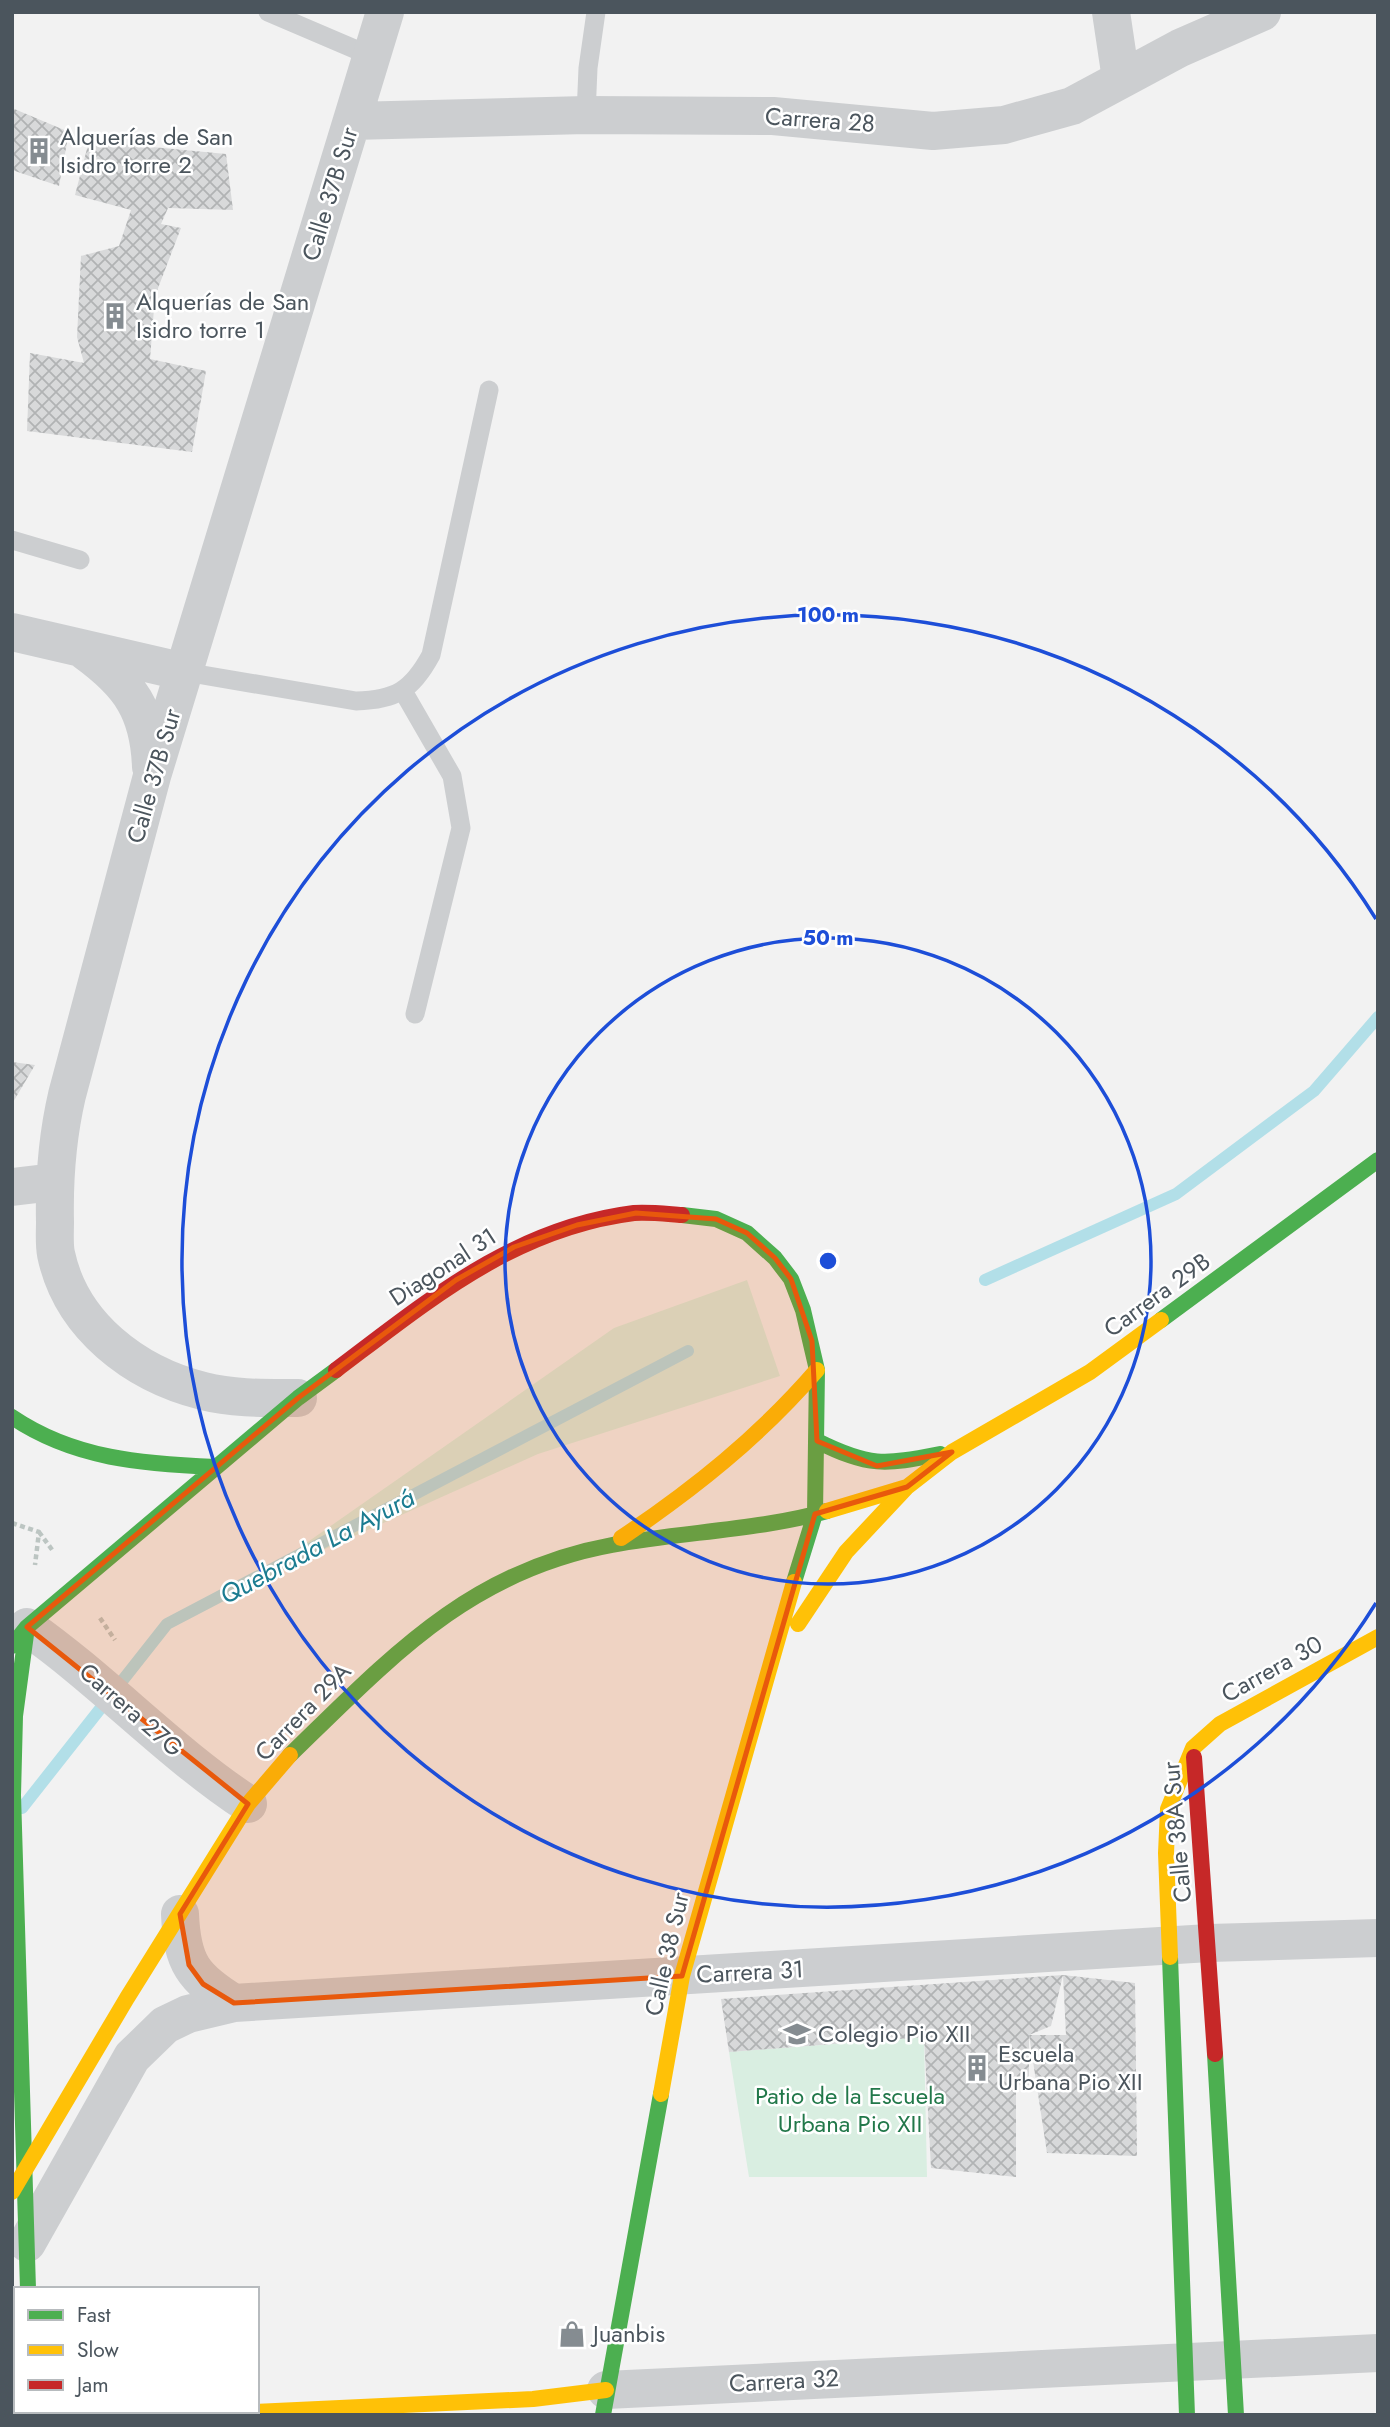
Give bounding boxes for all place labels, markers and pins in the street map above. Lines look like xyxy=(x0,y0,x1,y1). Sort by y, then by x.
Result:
place label: Alquerías de San Isidro torre 2 xyxy=(60,119,233,182)
building icon: Alquerías de San Isidro torre 2 xyxy=(24,136,54,166)
place label: Alquerías de San Isidro torre 1 xyxy=(136,284,309,347)
building icon: Alquerías de San Isidro torre 1 xyxy=(100,301,130,331)
centre of rings xyxy=(816,1249,840,1273)
place label: Colegio Pio XII xyxy=(818,2016,970,2051)
school or university icon: Colegio Pio XII xyxy=(782,2019,812,2049)
place label: Escuela Urbana Pio XII xyxy=(998,2036,1143,2099)
building icon: Escuela Urbana Pio XII xyxy=(962,2053,992,2083)
place label: Juanbis xyxy=(590,2316,665,2351)
shop icon: Juanbis xyxy=(557,2319,587,2349)

